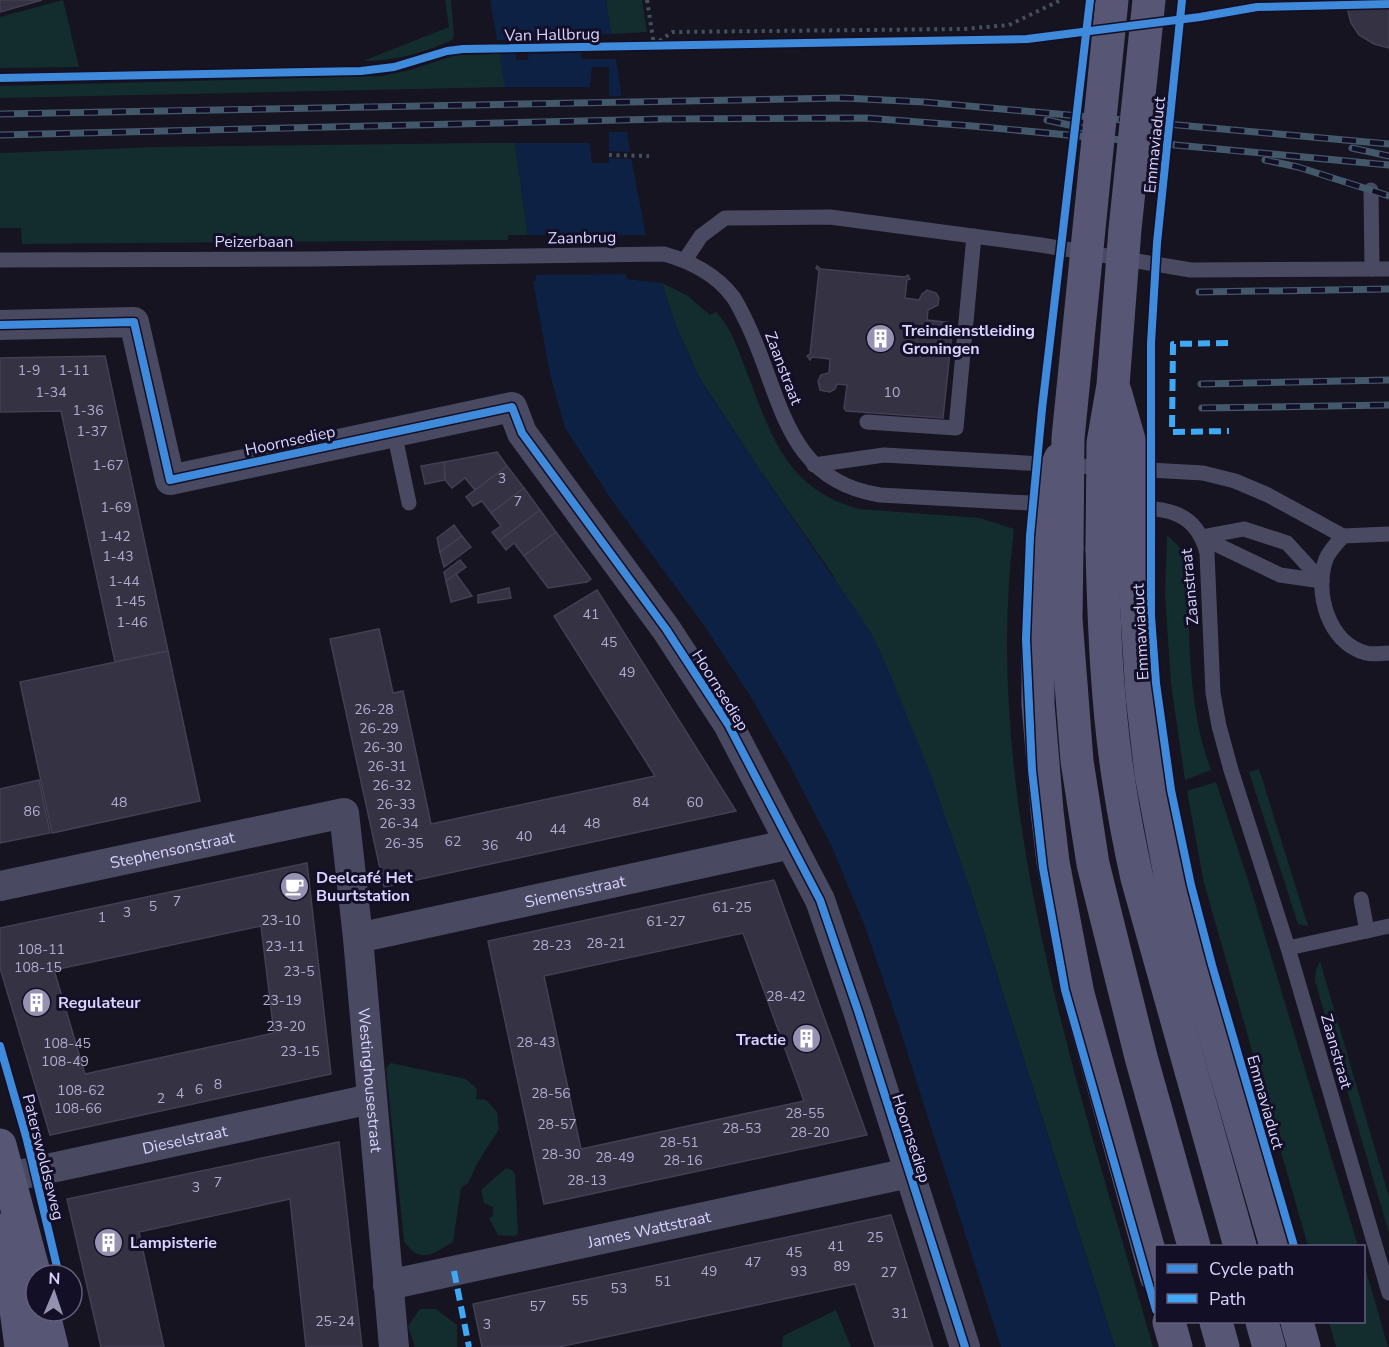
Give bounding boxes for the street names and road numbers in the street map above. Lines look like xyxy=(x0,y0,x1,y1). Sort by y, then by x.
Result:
street label: Van Hallbrug xyxy=(503,23,600,47)
street label: Emmaviaduct xyxy=(1139,95,1171,194)
street label: Zaanbrug xyxy=(547,226,617,250)
street label: Peizerbaan xyxy=(215,231,293,253)
street label: Zaanstraat xyxy=(759,329,807,408)
street label: Hoornsediep xyxy=(243,421,337,461)
street label: Zaanstraat xyxy=(1176,547,1204,626)
street label: Emmaviaduct xyxy=(1127,583,1155,681)
street label: Hoornsediep xyxy=(686,646,754,735)
street label: Stephensonstraat xyxy=(108,826,237,874)
street label: Siemensstraat xyxy=(523,870,628,914)
street label: Westinghousestraat xyxy=(352,1007,387,1154)
street label: Zaanstraat xyxy=(1315,1011,1357,1092)
street label: Emmaviaduct xyxy=(1241,1053,1289,1152)
street label: Hoornsediep xyxy=(886,1091,936,1185)
street label: Paterswoldseweg xyxy=(17,1092,69,1222)
street label: Dieselstraat xyxy=(140,1120,230,1160)
street label: James Wattstraat xyxy=(585,1206,713,1254)

